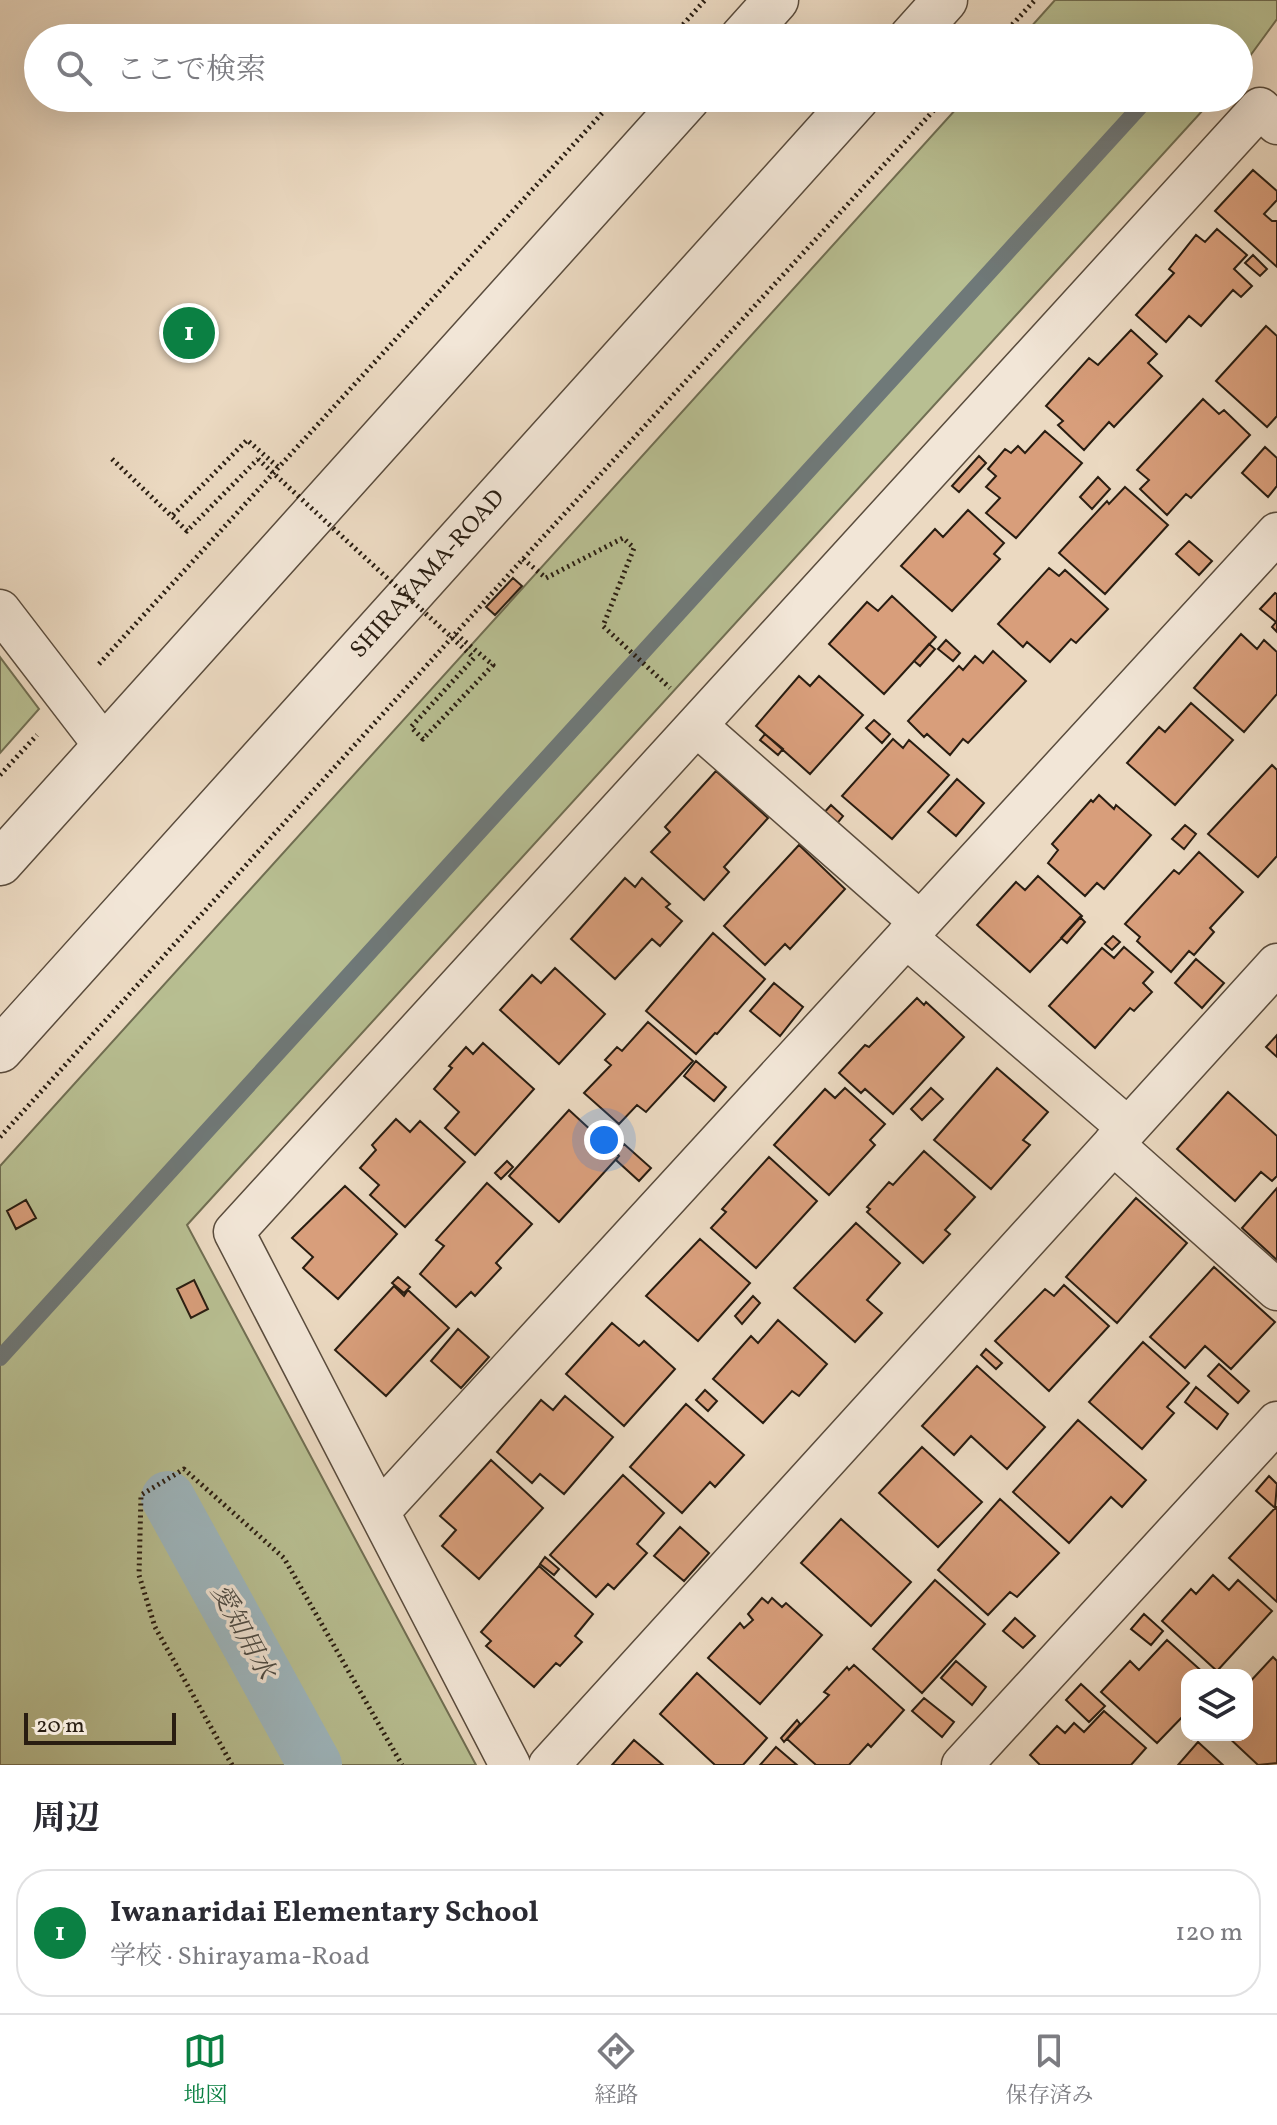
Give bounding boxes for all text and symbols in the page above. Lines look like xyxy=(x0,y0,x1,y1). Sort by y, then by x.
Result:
search box xyxy=(24,24,1253,112)
icon: search xyxy=(52,46,96,90)
text: ここで検索 xyxy=(116,50,266,92)
pin: 1 xyxy=(163,303,215,363)
street label: SHIRAYAMA-ROAD xyxy=(343,482,513,666)
your location xyxy=(584,1120,624,1160)
water label: 愛知用水 xyxy=(201,1578,284,1689)
map controls xyxy=(1181,1669,1253,1741)
button: layers xyxy=(1181,1669,1253,1741)
scale bar xyxy=(24,1709,176,1745)
text: 20 m xyxy=(36,1711,85,1742)
text: 周辺 xyxy=(32,1797,100,1844)
text: Iwanaridai Elementary School xyxy=(110,1892,539,1934)
text: 1 xyxy=(55,1915,65,1951)
text: 120 m xyxy=(1175,1915,1243,1951)
text: 学校 · Shirayama-Road xyxy=(110,1939,370,1975)
tab: 地図 xyxy=(183,2029,228,2112)
tab: 経路 xyxy=(594,2029,639,2112)
tab: 保存済み xyxy=(1005,2029,1094,2112)

